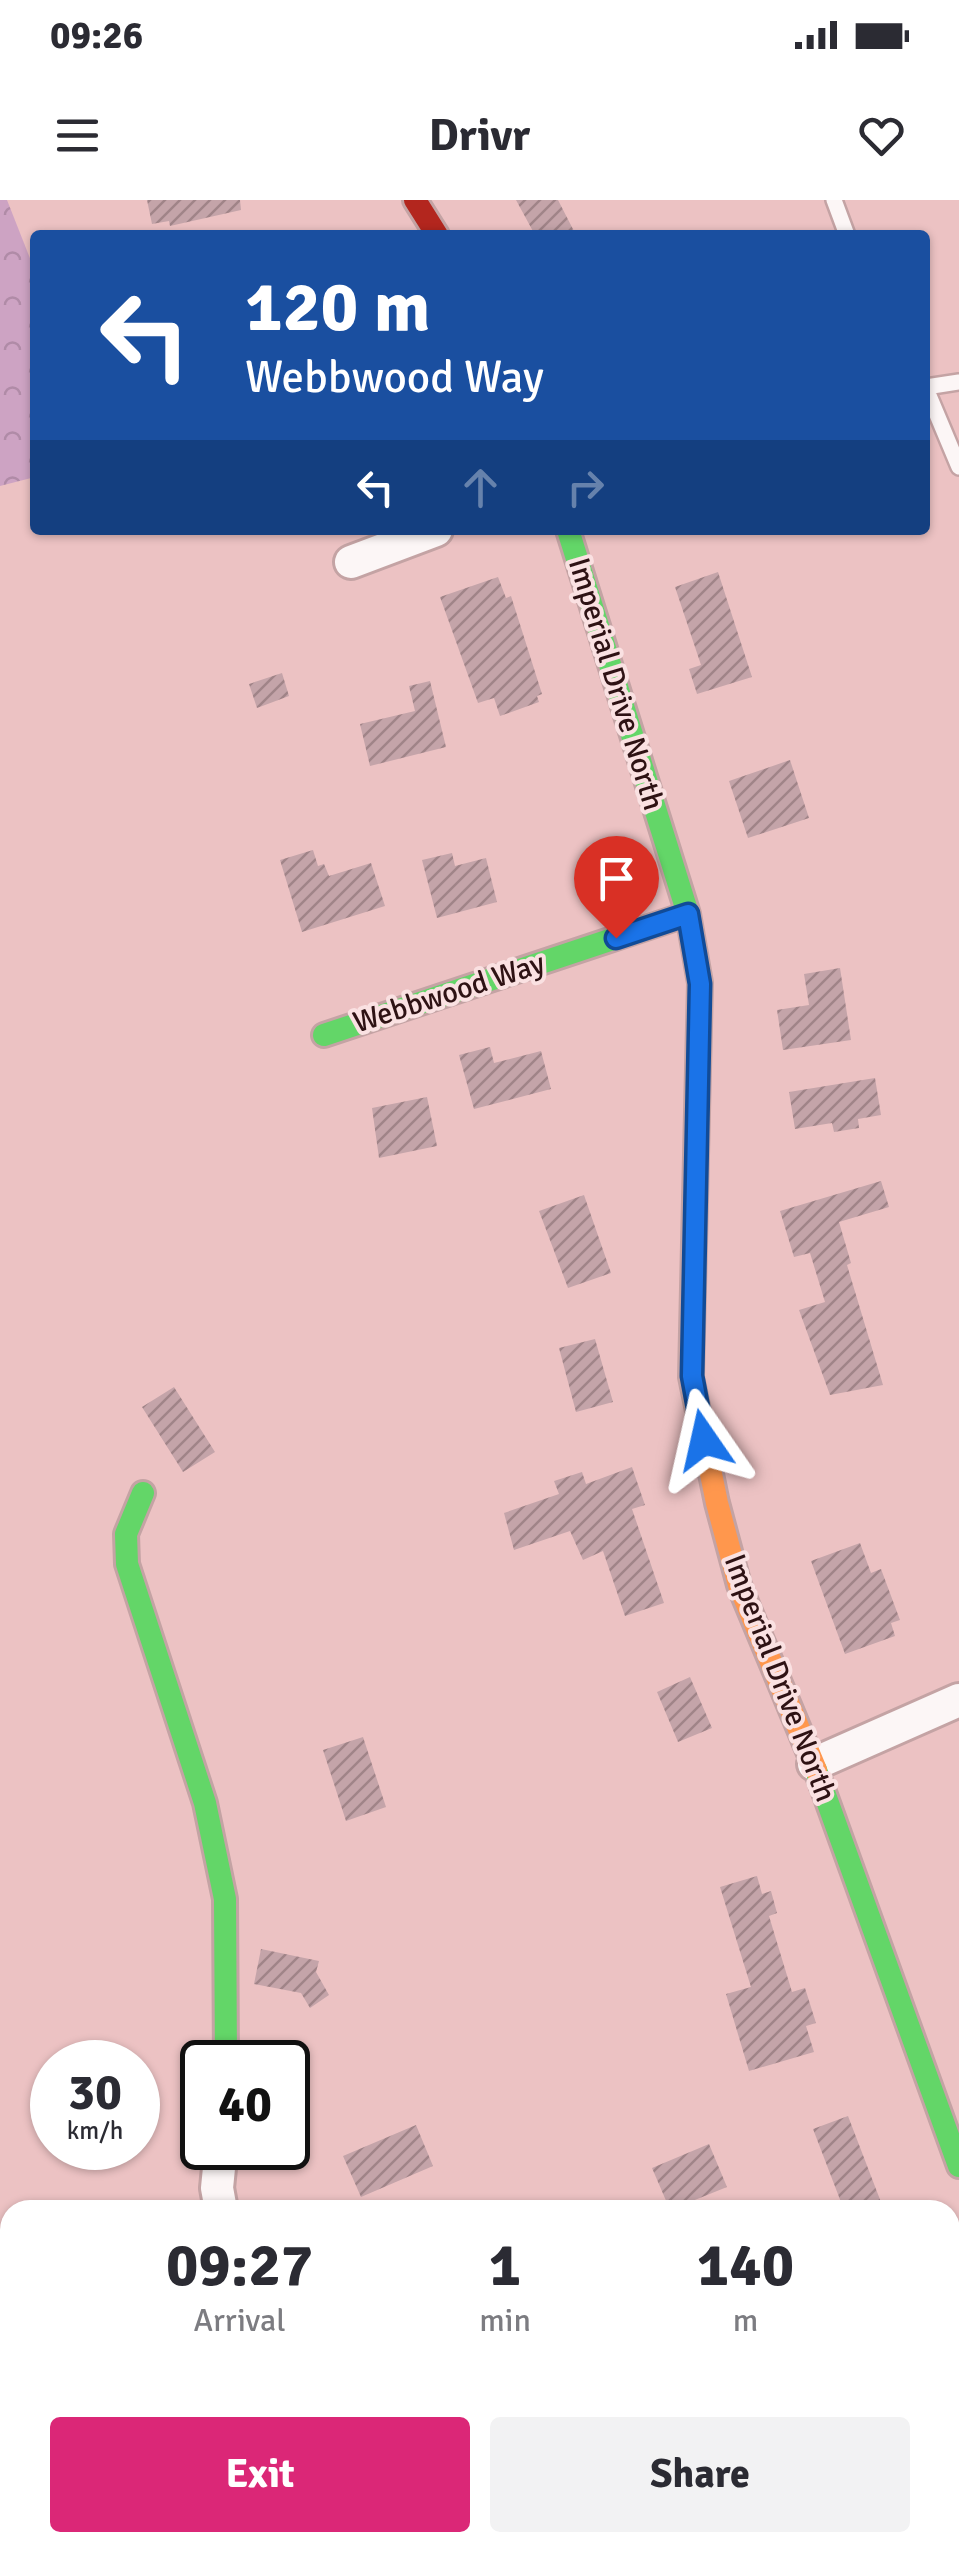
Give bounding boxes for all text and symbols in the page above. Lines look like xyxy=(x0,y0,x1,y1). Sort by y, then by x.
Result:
text: 09:26 xyxy=(50,12,143,59)
icon: menu xyxy=(50,108,105,163)
text: Drivr xyxy=(429,108,530,163)
icon: heart xyxy=(854,108,909,163)
text: 120 m xyxy=(245,264,430,350)
icon: left xyxy=(80,270,210,400)
text: Webbwood Way xyxy=(245,350,544,405)
icon: left xyxy=(348,460,403,515)
icon: ahead xyxy=(453,460,508,515)
icon: right xyxy=(558,460,613,515)
street label: Imperial Drive North xyxy=(560,553,672,815)
pin xyxy=(574,836,659,939)
icon: arrive xyxy=(589,851,644,906)
street label: Webbwood Way xyxy=(349,945,549,1041)
position arrow xyxy=(652,1388,756,1492)
street label: Imperial Drive North xyxy=(716,1549,844,1807)
speed limit sign: 40 xyxy=(180,2040,310,2170)
text: 30 xyxy=(68,2062,122,2124)
text: km/h xyxy=(67,2115,123,2146)
text: 09:27 xyxy=(166,2229,313,2303)
text: 1 xyxy=(489,2229,521,2303)
text: 140 xyxy=(697,2229,794,2303)
text: Arrival xyxy=(194,2301,286,2340)
text: min xyxy=(479,2301,531,2340)
text: m xyxy=(733,2301,758,2340)
button: Exit xyxy=(50,2417,470,2532)
button: Share xyxy=(490,2417,910,2532)

